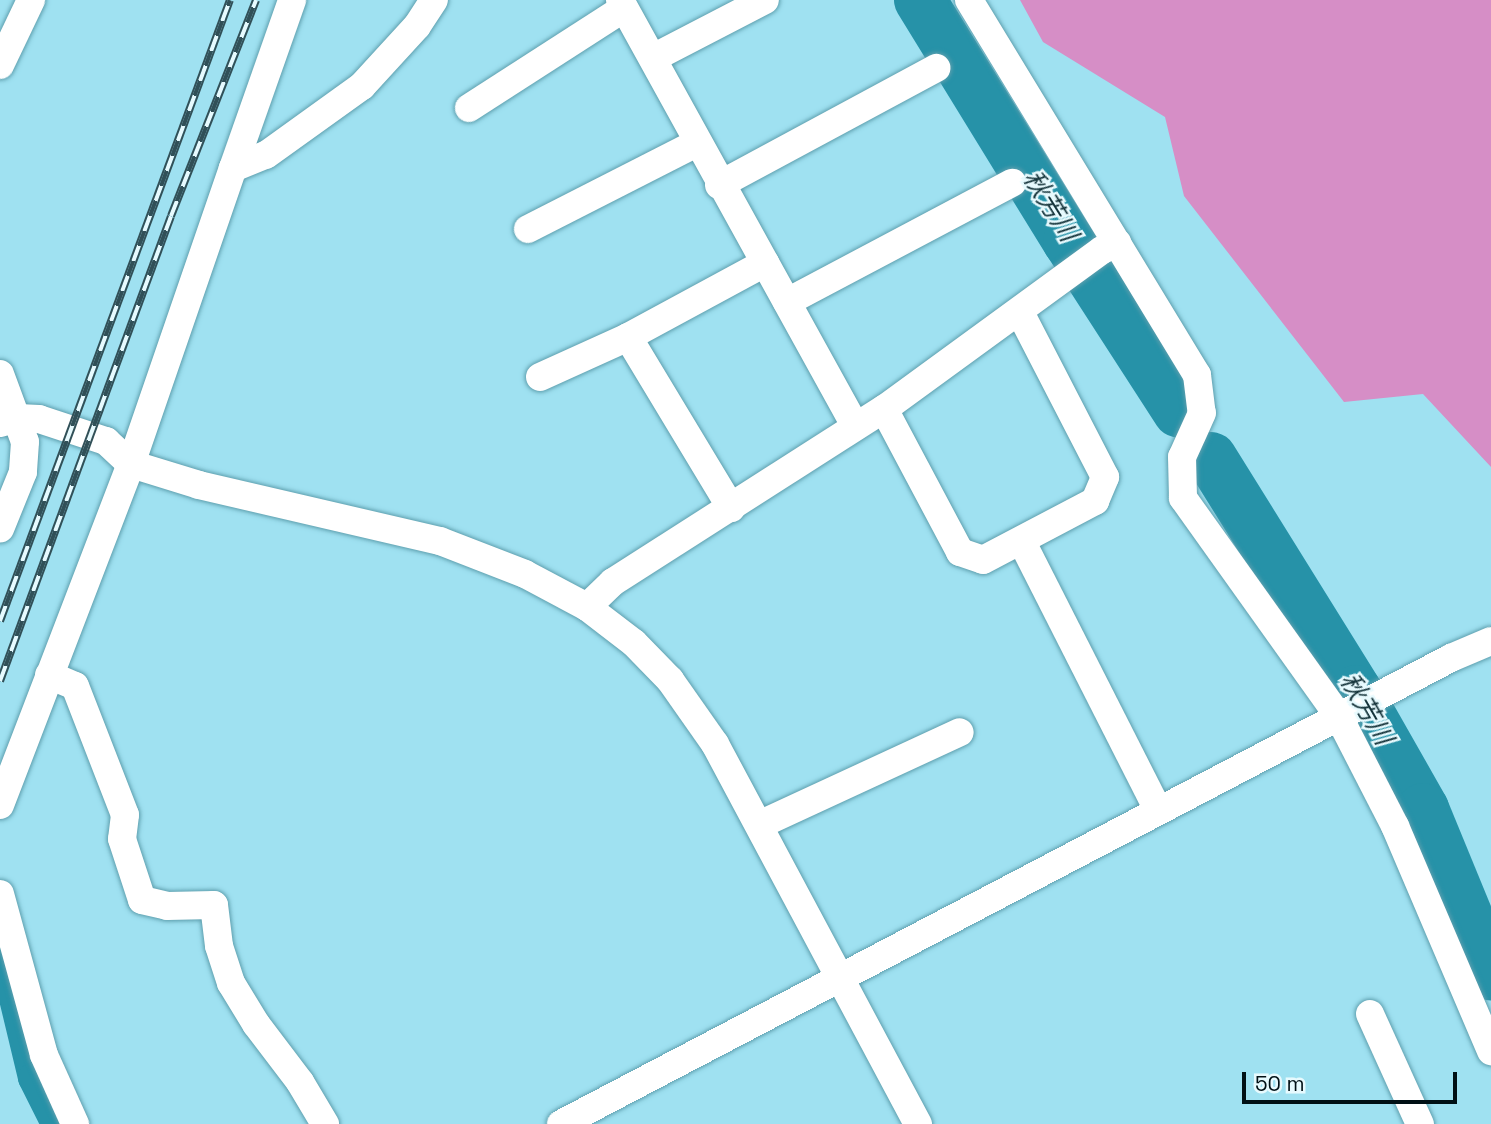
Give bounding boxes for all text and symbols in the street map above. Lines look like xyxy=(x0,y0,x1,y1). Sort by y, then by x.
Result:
water label: 秋芳川 xyxy=(1016,165,1084,247)
water label: 秋芳川 xyxy=(1333,667,1399,751)
scale bar xyxy=(1246,1058,1461,1102)
text: 50 m xyxy=(1255,1070,1305,1097)

